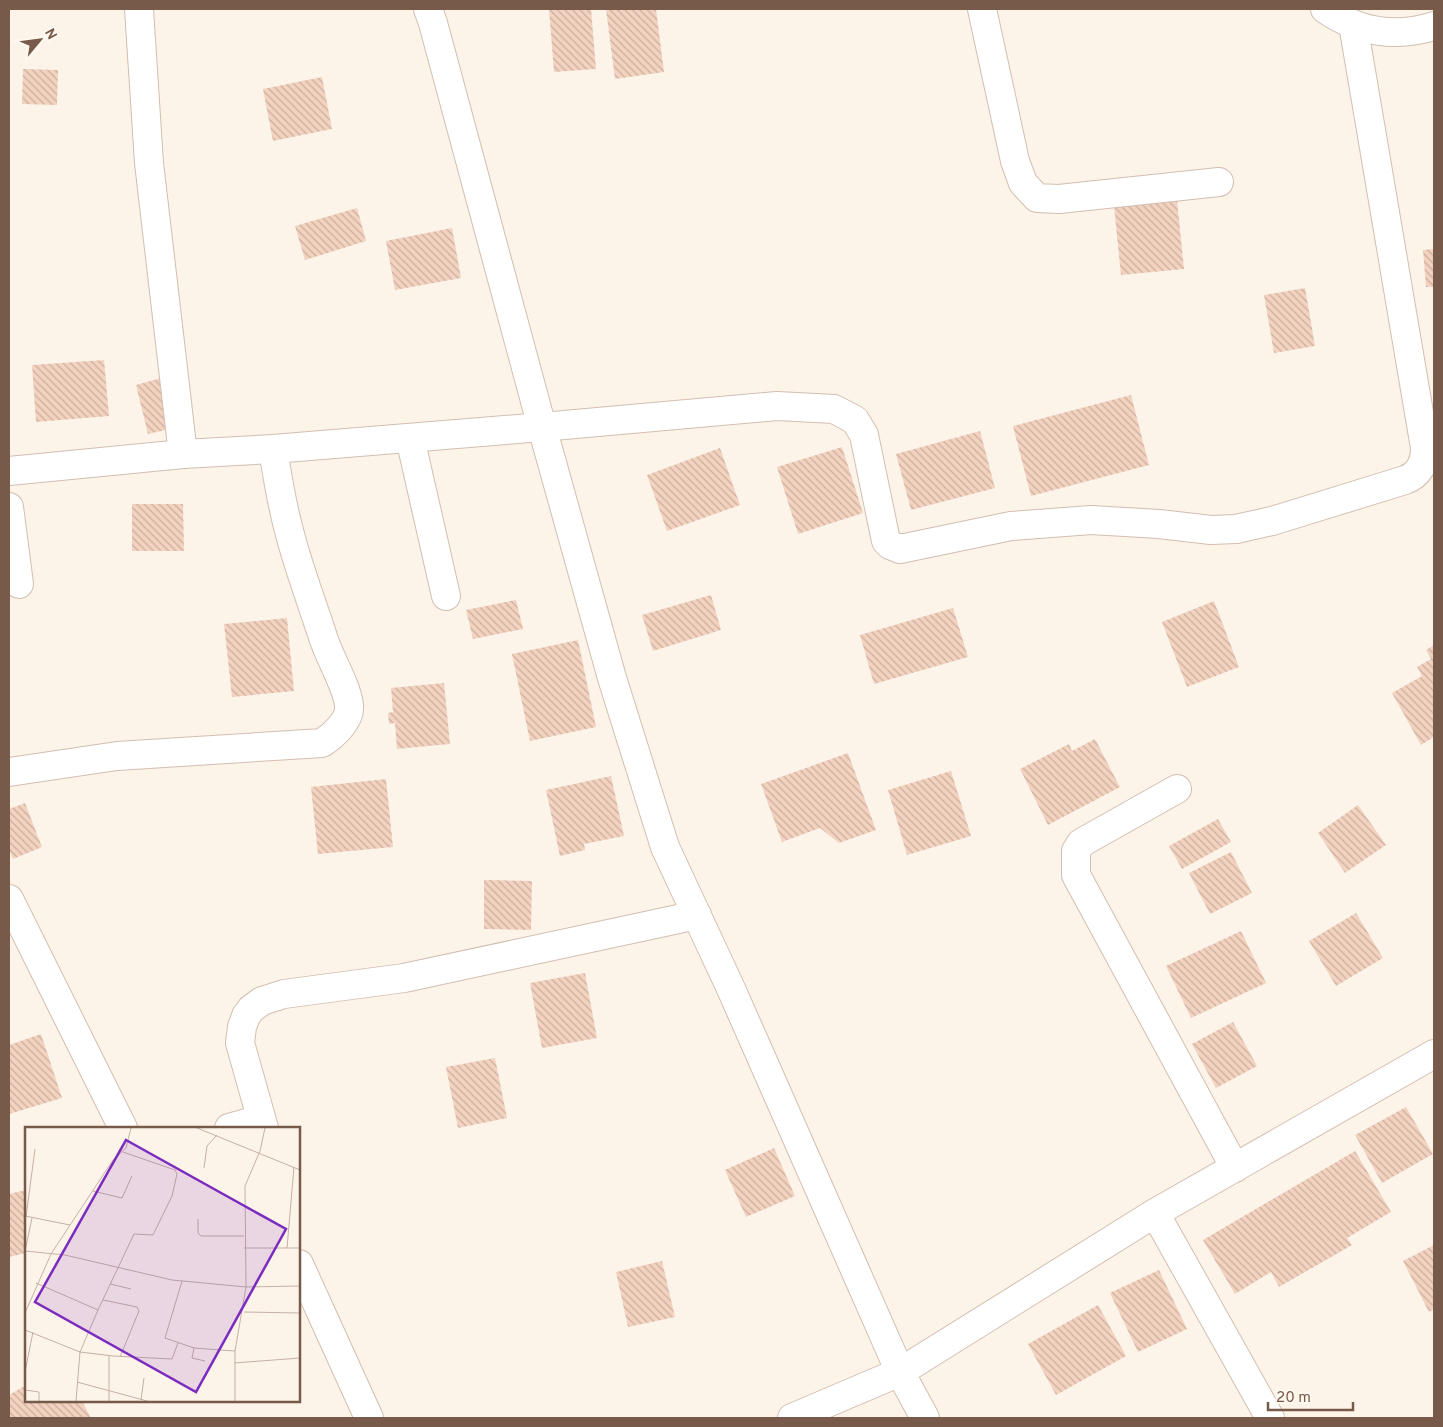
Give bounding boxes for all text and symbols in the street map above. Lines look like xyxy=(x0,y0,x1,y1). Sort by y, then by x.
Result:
north arrow xyxy=(15,15,65,65)
text: N xyxy=(40,26,60,43)
inset map xyxy=(25,1127,300,1402)
scale bar xyxy=(1268,1380,1353,1412)
text: 20 m xyxy=(1276,1389,1311,1408)

